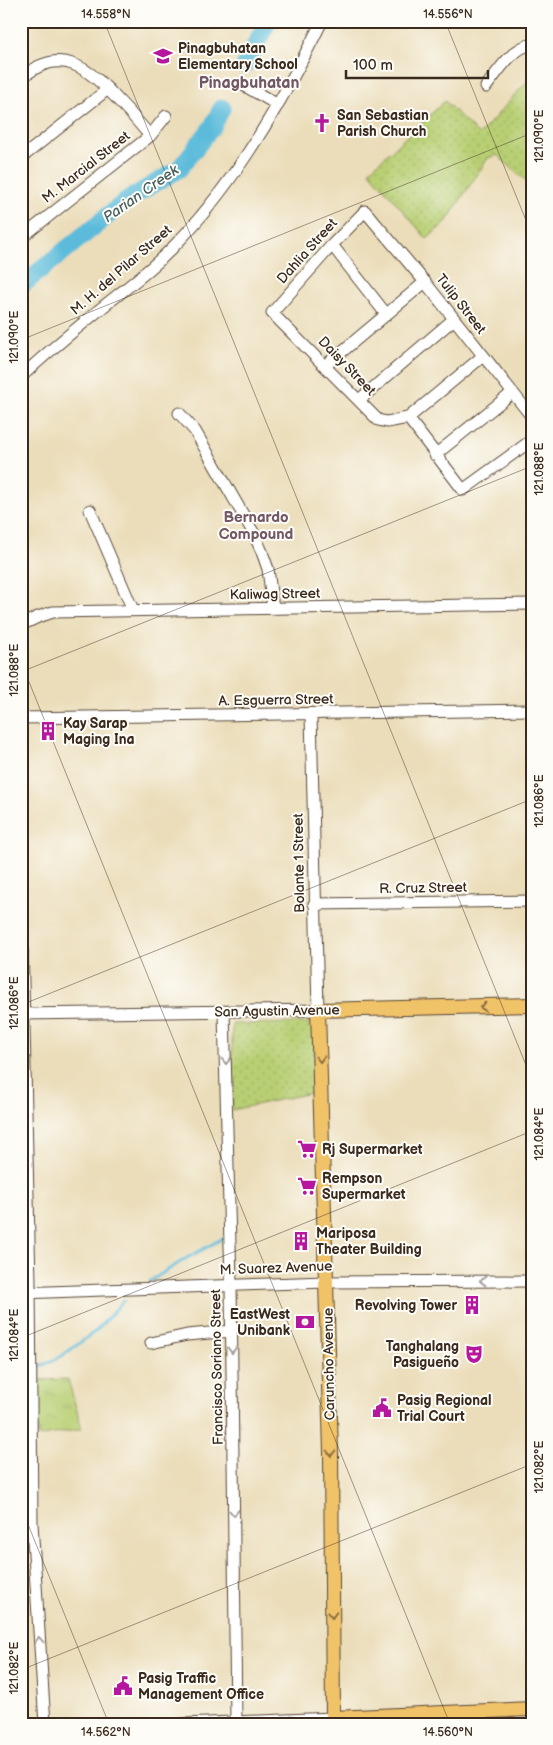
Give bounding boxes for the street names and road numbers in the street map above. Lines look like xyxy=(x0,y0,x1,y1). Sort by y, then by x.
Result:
street label: M. Marcial Street xyxy=(39,127,134,207)
street label: Dahlia Street xyxy=(273,214,341,287)
street label: M. H. del Pilar Street xyxy=(67,221,176,319)
street label: Tulip Street xyxy=(432,271,490,338)
street label: Daisy Street xyxy=(315,333,380,400)
street label: Kaliwag Street xyxy=(230,585,321,603)
street label: A. Esguerra Street xyxy=(218,690,334,710)
street label: Bolante 1 Street xyxy=(290,812,308,913)
street label: R. Cruz Street xyxy=(379,879,468,897)
street label: San Agustin Avenue xyxy=(214,1001,340,1021)
street label: M. Suarez Avenue xyxy=(219,1258,333,1278)
street label: Francisco Soriano Street xyxy=(207,1288,227,1445)
street label: Caruncho Avenue xyxy=(320,1308,338,1420)

